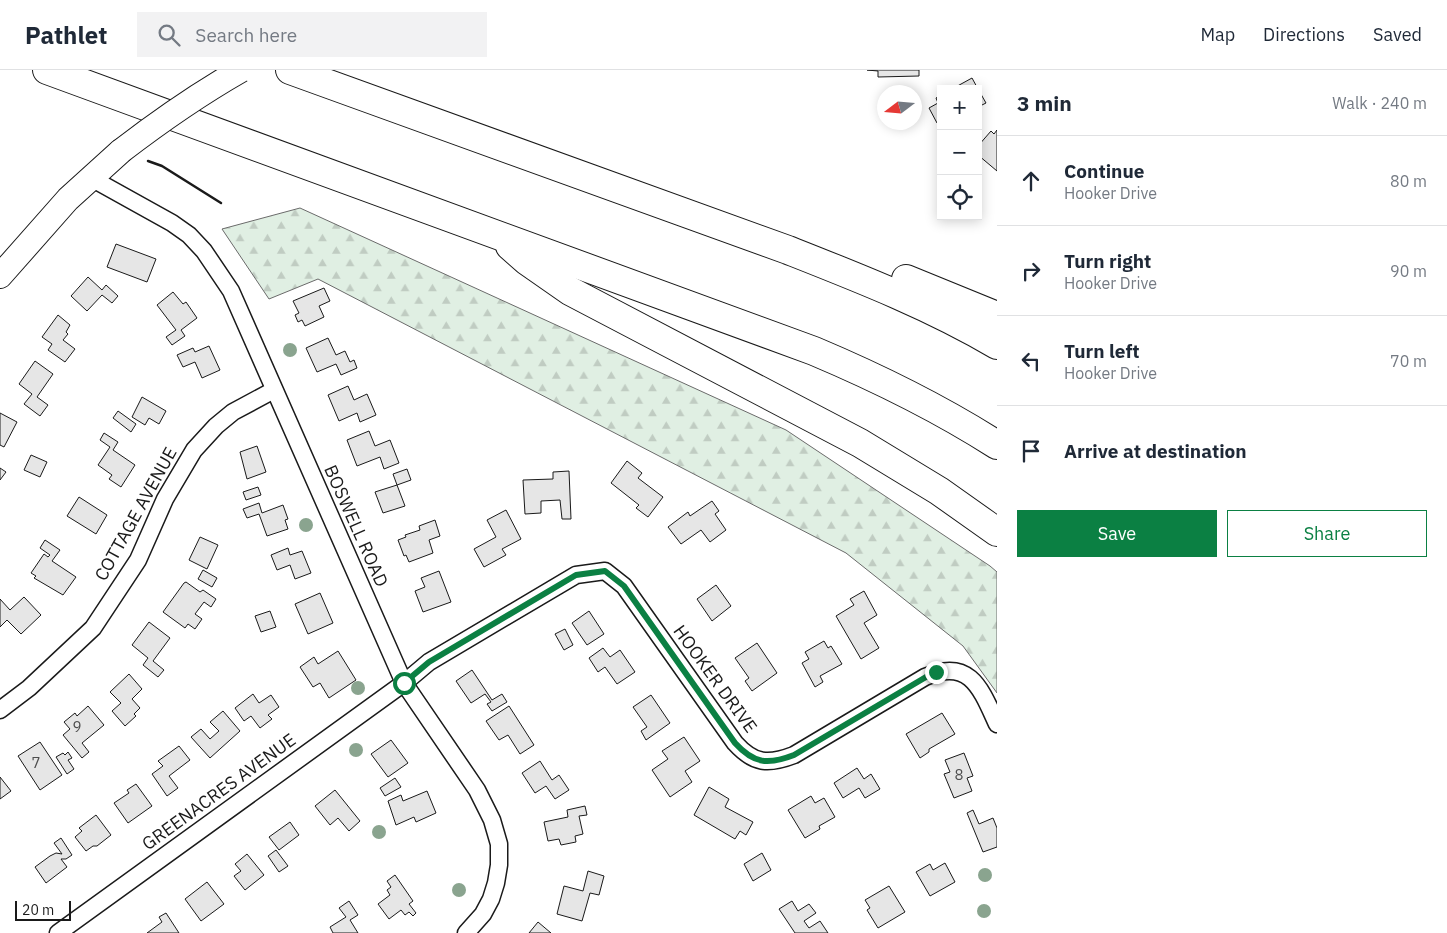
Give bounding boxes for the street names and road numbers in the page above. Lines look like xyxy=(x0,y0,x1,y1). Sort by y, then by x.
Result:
street label: COTTAGE AVENUE xyxy=(89,443,182,585)
street label: BOSWELL ROAD xyxy=(319,461,394,590)
street label: HOOKER DRIVE xyxy=(668,620,762,737)
street label: GREENACRES AVENUE xyxy=(137,728,300,855)

